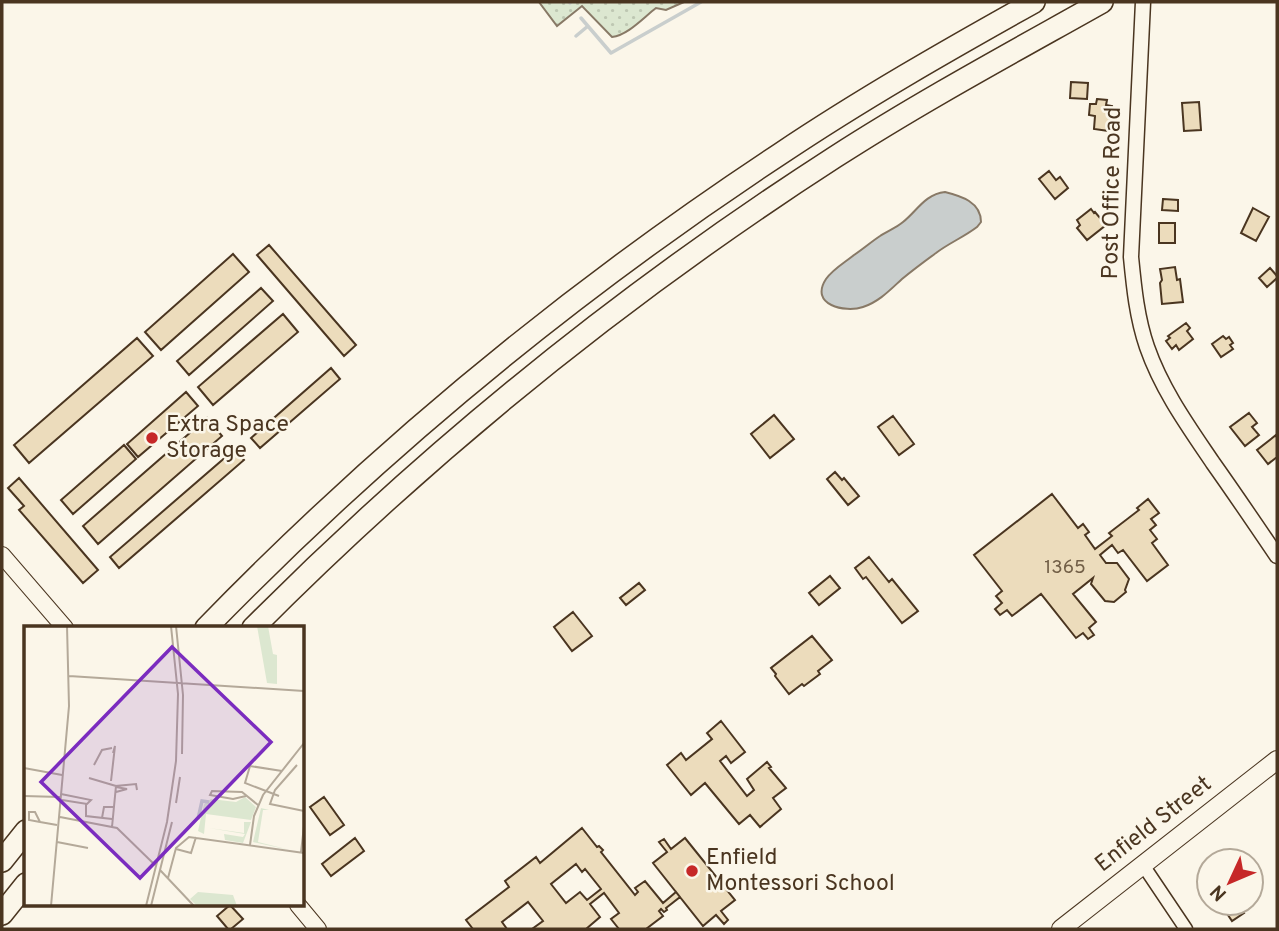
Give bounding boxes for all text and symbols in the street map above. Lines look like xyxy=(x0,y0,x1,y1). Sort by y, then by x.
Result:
street label: Post Office Road xyxy=(1097,106,1129,280)
place label: Extra Space Storage xyxy=(166,411,289,466)
marker: Extra Space Storage xyxy=(144,430,160,446)
house number: 1365 xyxy=(1044,556,1086,580)
inset map xyxy=(24,626,304,906)
street label: Enfield Street xyxy=(1090,770,1218,880)
place label: Enfield Montessori School xyxy=(706,844,895,899)
north arrow xyxy=(1195,847,1265,917)
marker: Enfield Montessori School xyxy=(684,863,700,879)
text: N xyxy=(1206,879,1233,906)

